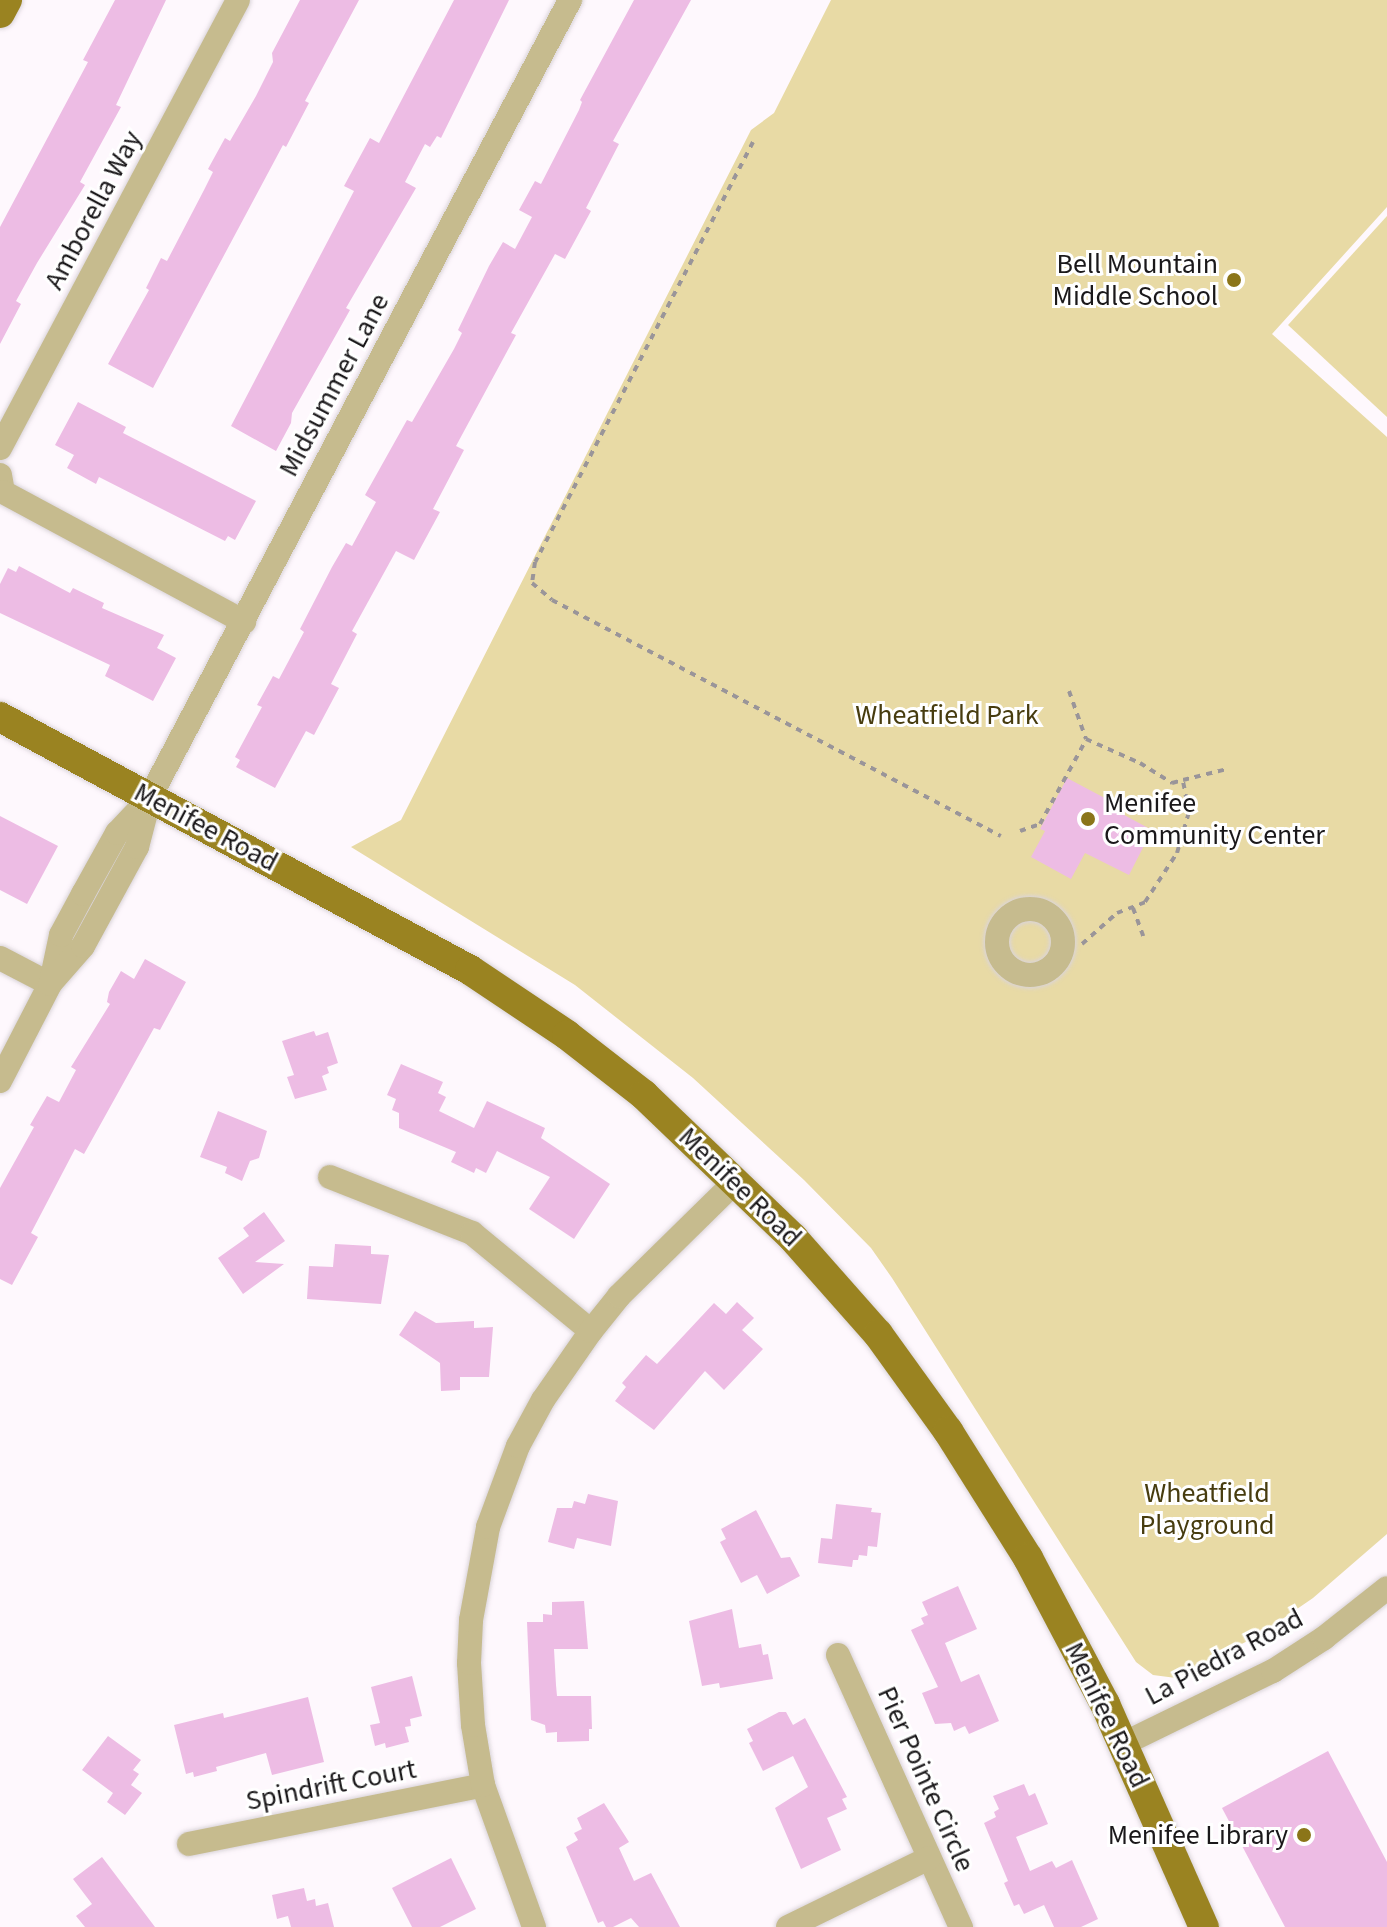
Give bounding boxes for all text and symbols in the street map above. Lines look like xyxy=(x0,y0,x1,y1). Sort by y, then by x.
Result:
street label: Amborella Way xyxy=(37,125,149,295)
place label: Bell Mountain Middle School xyxy=(1053,247,1218,313)
marker: Bell Mountain Middle School xyxy=(1225,271,1243,289)
street label: Midsummer Lane xyxy=(272,288,396,482)
park label: Wheatfield Park xyxy=(855,698,1039,732)
street label: Menifee Road xyxy=(128,775,284,879)
place label: Menifee Community Center xyxy=(1104,786,1325,852)
marker: Menifee Community Center xyxy=(1079,810,1097,828)
street label: Menifee Road xyxy=(672,1120,808,1254)
park label: Wheatfield Playground xyxy=(1140,1476,1274,1542)
street label: La Piedra Road xyxy=(1139,1601,1309,1713)
street label: Menifee Road xyxy=(1057,1637,1157,1793)
street label: Pier Pointe Circle xyxy=(870,1681,982,1877)
street label: Spindrift Court xyxy=(243,1752,419,1818)
place label: Menifee Library xyxy=(1108,1818,1288,1852)
marker: Menifee Library xyxy=(1295,1826,1313,1844)

